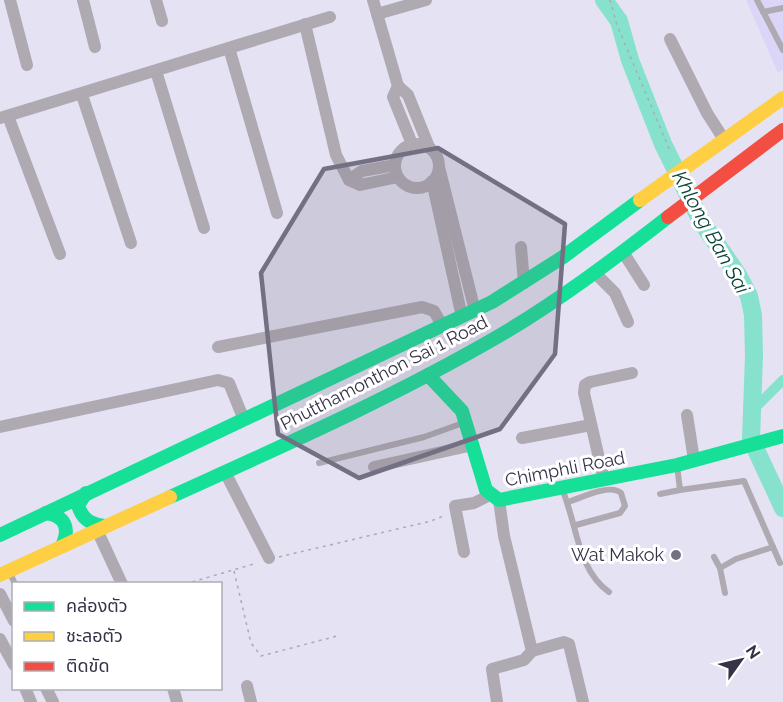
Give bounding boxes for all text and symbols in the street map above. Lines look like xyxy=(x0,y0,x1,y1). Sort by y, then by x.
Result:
water label: Khlong Ban Sai xyxy=(667,166,755,298)
street label: Phutthamonthon Sai 1 Road xyxy=(277,311,491,434)
street label: Chimphli Road xyxy=(503,447,627,490)
place label: Wat Makok xyxy=(571,544,664,565)
marker: Wat Makok xyxy=(669,548,683,562)
legend xyxy=(12,582,222,690)
text: คล่องตัว xyxy=(66,595,128,616)
text: ชะลอตัว xyxy=(66,625,123,646)
north arrow xyxy=(711,630,771,690)
text: N xyxy=(742,642,764,662)
text: ติดขัด xyxy=(66,655,109,676)

